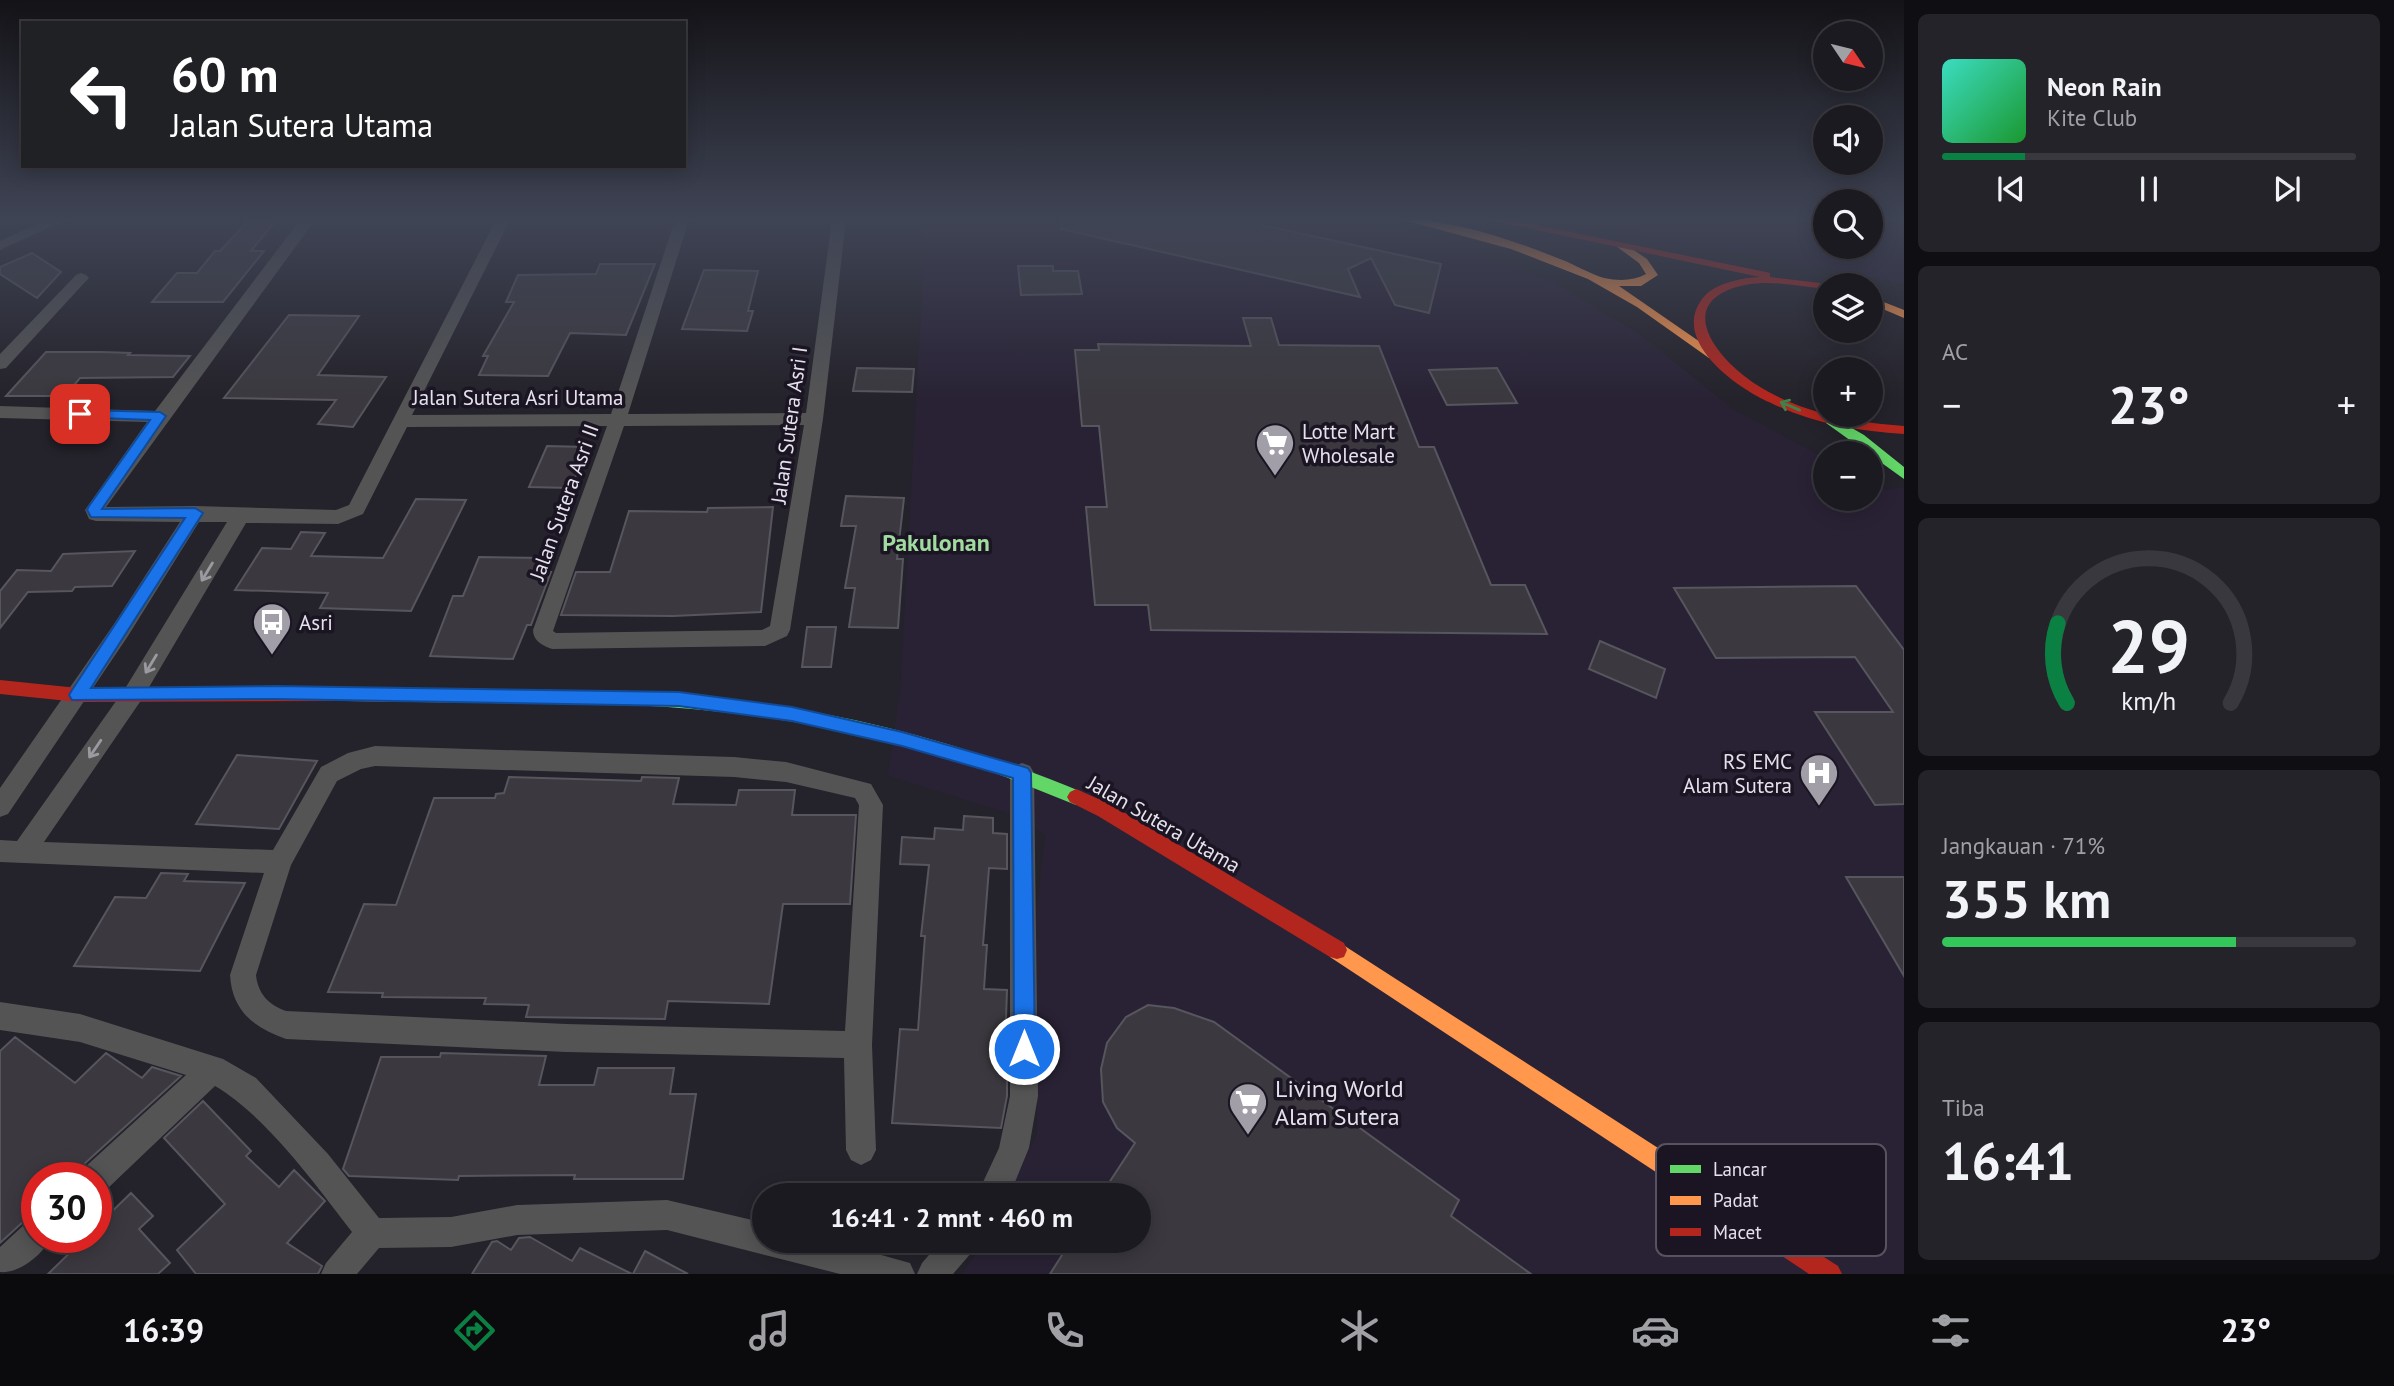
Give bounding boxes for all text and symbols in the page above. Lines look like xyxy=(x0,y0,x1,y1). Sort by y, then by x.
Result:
north arrow xyxy=(1813,21,1883,91)
map controls xyxy=(1813,21,1883,511)
text: 60 m xyxy=(171,42,278,106)
icon: left xyxy=(56,49,147,140)
text: Neon Rain xyxy=(2047,70,2162,103)
text: Kite Club xyxy=(2047,103,2137,132)
text: Jalan Sutera Utama xyxy=(171,104,433,146)
button: sound xyxy=(1813,105,1883,175)
icon: previous xyxy=(1992,170,2030,208)
icon: pause xyxy=(2130,170,2168,208)
icon: next xyxy=(2268,170,2306,208)
button: search xyxy=(1813,189,1883,259)
button: layers xyxy=(1813,273,1883,343)
text: AC xyxy=(1942,337,1968,366)
street label: Jalan Sutera Asri I xyxy=(764,345,813,506)
button: + xyxy=(1813,357,1883,427)
text: 23° xyxy=(2108,371,2190,438)
text: − xyxy=(1942,380,1961,429)
text: + xyxy=(2337,380,2356,429)
pin xyxy=(50,384,110,444)
street label: Jalan Sutera Asri Utama xyxy=(412,384,623,411)
icon: arrive xyxy=(61,395,99,433)
one-way arrow xyxy=(1780,398,1802,411)
place label: Lotte Mart Wholesale xyxy=(1302,418,1395,469)
street label: Jalan Sutera Asri II xyxy=(523,420,605,585)
supermarket icon: Lotte Mart Wholesale xyxy=(1254,422,1296,477)
button: − xyxy=(1813,441,1883,511)
district label: Pakulonan xyxy=(882,527,990,558)
one-way arrow xyxy=(200,562,214,582)
text: 29 xyxy=(2108,599,2190,693)
bus stop icon: Asri xyxy=(251,601,293,656)
place label: Asri xyxy=(299,609,333,636)
one-way arrow xyxy=(144,654,158,674)
text: km/h xyxy=(2122,685,2176,717)
one-way arrow xyxy=(88,739,102,758)
place label: RS EMC Alam Sutera xyxy=(1683,748,1792,799)
hospital icon: RS EMC Alam Sutera xyxy=(1798,752,1840,807)
street label: Jalan Sutera Utama xyxy=(1082,769,1245,879)
text: Jangkauan · 71% xyxy=(1942,831,2105,860)
text: 355 km xyxy=(1942,865,2111,932)
position arrow xyxy=(987,1012,1061,1086)
place label: Living World Alam Sutera xyxy=(1275,1073,1404,1132)
supermarket icon: Living World Alam Sutera xyxy=(1227,1081,1269,1136)
text: Tiba xyxy=(1942,1093,1985,1122)
text: 16:41 xyxy=(1942,1127,2074,1194)
legend xyxy=(1656,1144,1886,1256)
text: Lancar xyxy=(1713,1157,1767,1181)
speed limit sign: 30 xyxy=(21,1162,112,1253)
text: Padat xyxy=(1713,1188,1759,1212)
text: 16:41 · 2 mnt · 460 m xyxy=(830,1201,1073,1234)
text: Macet xyxy=(1713,1220,1762,1244)
icon: directions xyxy=(450,1306,499,1355)
icon: music xyxy=(745,1306,794,1355)
icon: phone xyxy=(1040,1306,1089,1355)
icon: climate xyxy=(1335,1306,1384,1355)
icon: car xyxy=(1631,1306,1680,1355)
icon: filters xyxy=(1926,1306,1975,1355)
text: 16:39 xyxy=(123,1309,204,1351)
text: 23° xyxy=(2221,1309,2271,1351)

